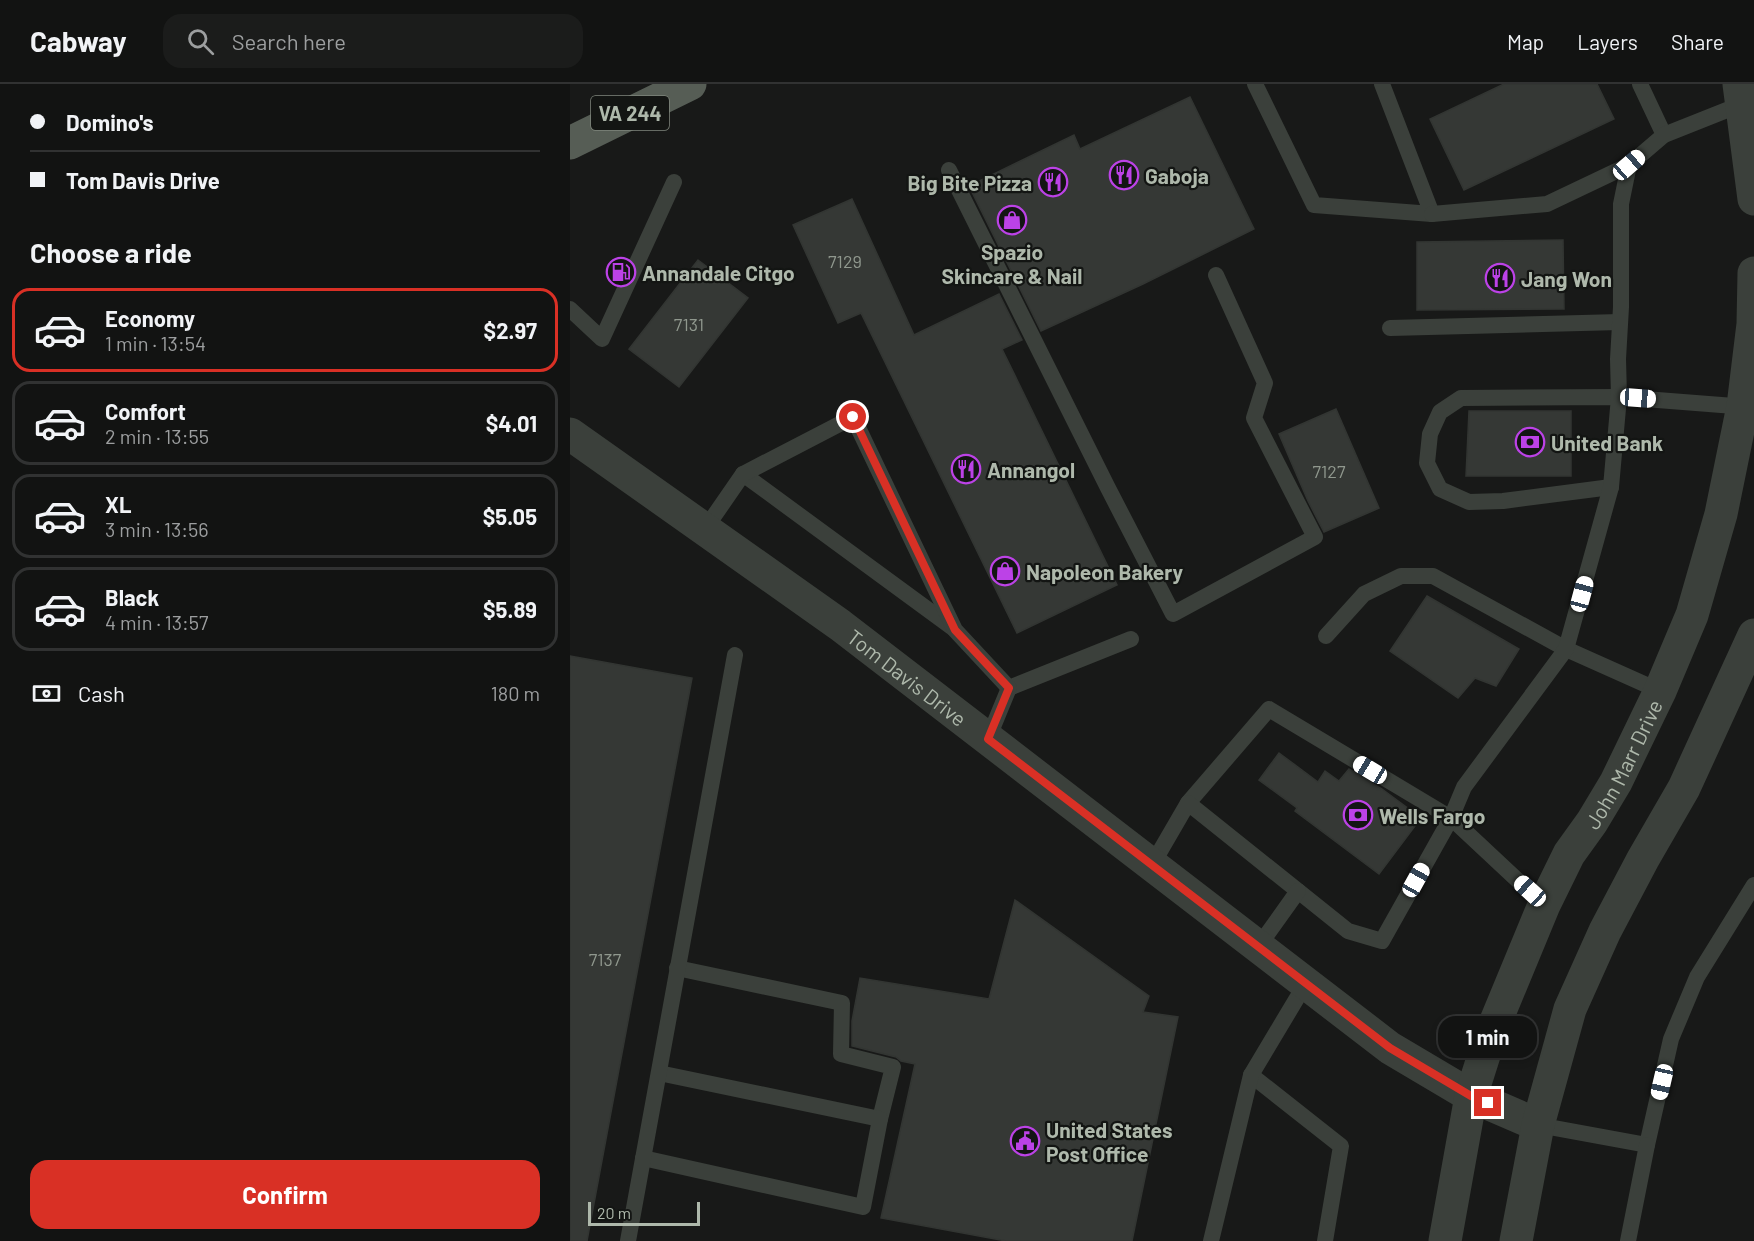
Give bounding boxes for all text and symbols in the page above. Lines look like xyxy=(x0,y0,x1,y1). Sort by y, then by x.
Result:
search box xyxy=(163,14,583,68)
text: Cabway xyxy=(30,24,127,58)
icon: search xyxy=(184,25,217,58)
text: Search here xyxy=(232,28,346,54)
text: Map xyxy=(1507,29,1544,54)
text: Layers xyxy=(1577,29,1638,54)
text: Share xyxy=(1671,29,1724,54)
road number: VA 244 xyxy=(591,96,669,130)
text: Domino's xyxy=(66,109,154,135)
car xyxy=(1610,146,1648,184)
restaurant icon: Gaboja xyxy=(1108,159,1140,191)
place label: Gaboja xyxy=(1145,163,1209,188)
restaurant icon: Big Bite Pizza xyxy=(1037,166,1069,198)
text: Tom Davis Drive xyxy=(66,167,220,193)
place label: Big Bite Pizza xyxy=(908,170,1032,195)
shop icon: Spazio Skincare & Nail xyxy=(996,204,1028,236)
text: Choose a ride xyxy=(30,236,192,268)
place label: Spazio Skincare & Nail xyxy=(942,239,1082,288)
house number: 7129 xyxy=(828,250,862,272)
fuel station icon: Annandale Citgo xyxy=(605,256,637,288)
place label: Annandale Citgo xyxy=(642,260,795,285)
restaurant icon: Jang Won xyxy=(1484,262,1516,294)
place label: Jang Won xyxy=(1521,266,1612,291)
icon: car xyxy=(33,303,87,357)
text: Economy xyxy=(105,305,195,331)
house number: 7131 xyxy=(674,313,704,335)
text: $2.97 xyxy=(484,317,537,343)
text: 1 min · 13:54 xyxy=(105,331,206,355)
car xyxy=(1619,388,1657,408)
icon: car xyxy=(33,396,87,450)
text: Comfort xyxy=(105,398,186,424)
route start xyxy=(839,403,866,430)
text: $4.01 xyxy=(486,410,537,436)
text: 2 min · 13:55 xyxy=(105,424,209,448)
bank icon: United Bank xyxy=(1514,426,1546,458)
place label: United Bank xyxy=(1551,430,1663,455)
restaurant icon: Annangol xyxy=(950,453,982,485)
place label: Annangol xyxy=(987,457,1075,482)
house number: 7127 xyxy=(1312,460,1346,482)
icon: car xyxy=(33,489,87,543)
text: XL xyxy=(105,491,131,517)
text: $5.05 xyxy=(483,503,537,529)
text: 3 min · 13:56 xyxy=(105,517,209,541)
shop icon: Napoleon Bakery xyxy=(989,555,1021,587)
place label: Napoleon Bakery xyxy=(1026,559,1184,584)
car xyxy=(1569,574,1595,614)
icon: car xyxy=(33,582,87,636)
text: Black xyxy=(105,584,159,610)
text: $5.89 xyxy=(483,596,537,622)
text: 4 min · 13:57 xyxy=(105,610,208,634)
street label: Tom Davis Drive xyxy=(843,623,972,731)
icon: cash xyxy=(30,677,63,710)
text: Cash xyxy=(78,680,125,706)
text: 180 m xyxy=(491,681,540,705)
street label: John Marr Drive xyxy=(1578,695,1667,833)
car xyxy=(1350,753,1390,787)
bank icon: Wells Fargo xyxy=(1342,799,1374,831)
place label: Wells Fargo xyxy=(1379,803,1485,828)
car xyxy=(1399,860,1433,900)
car xyxy=(1511,872,1549,910)
house number: 7137 xyxy=(589,948,622,970)
callout: 1 min xyxy=(1438,1016,1538,1058)
text: 1 min xyxy=(1466,1025,1509,1049)
car xyxy=(1649,1062,1675,1102)
route end xyxy=(1474,1089,1501,1116)
place label: United States Post Office xyxy=(1046,1117,1172,1166)
public building icon: United States Post Office xyxy=(1009,1125,1041,1157)
button: Confirm xyxy=(30,1160,540,1229)
scale bar xyxy=(588,1199,700,1226)
text: 20 m xyxy=(597,1203,631,1222)

